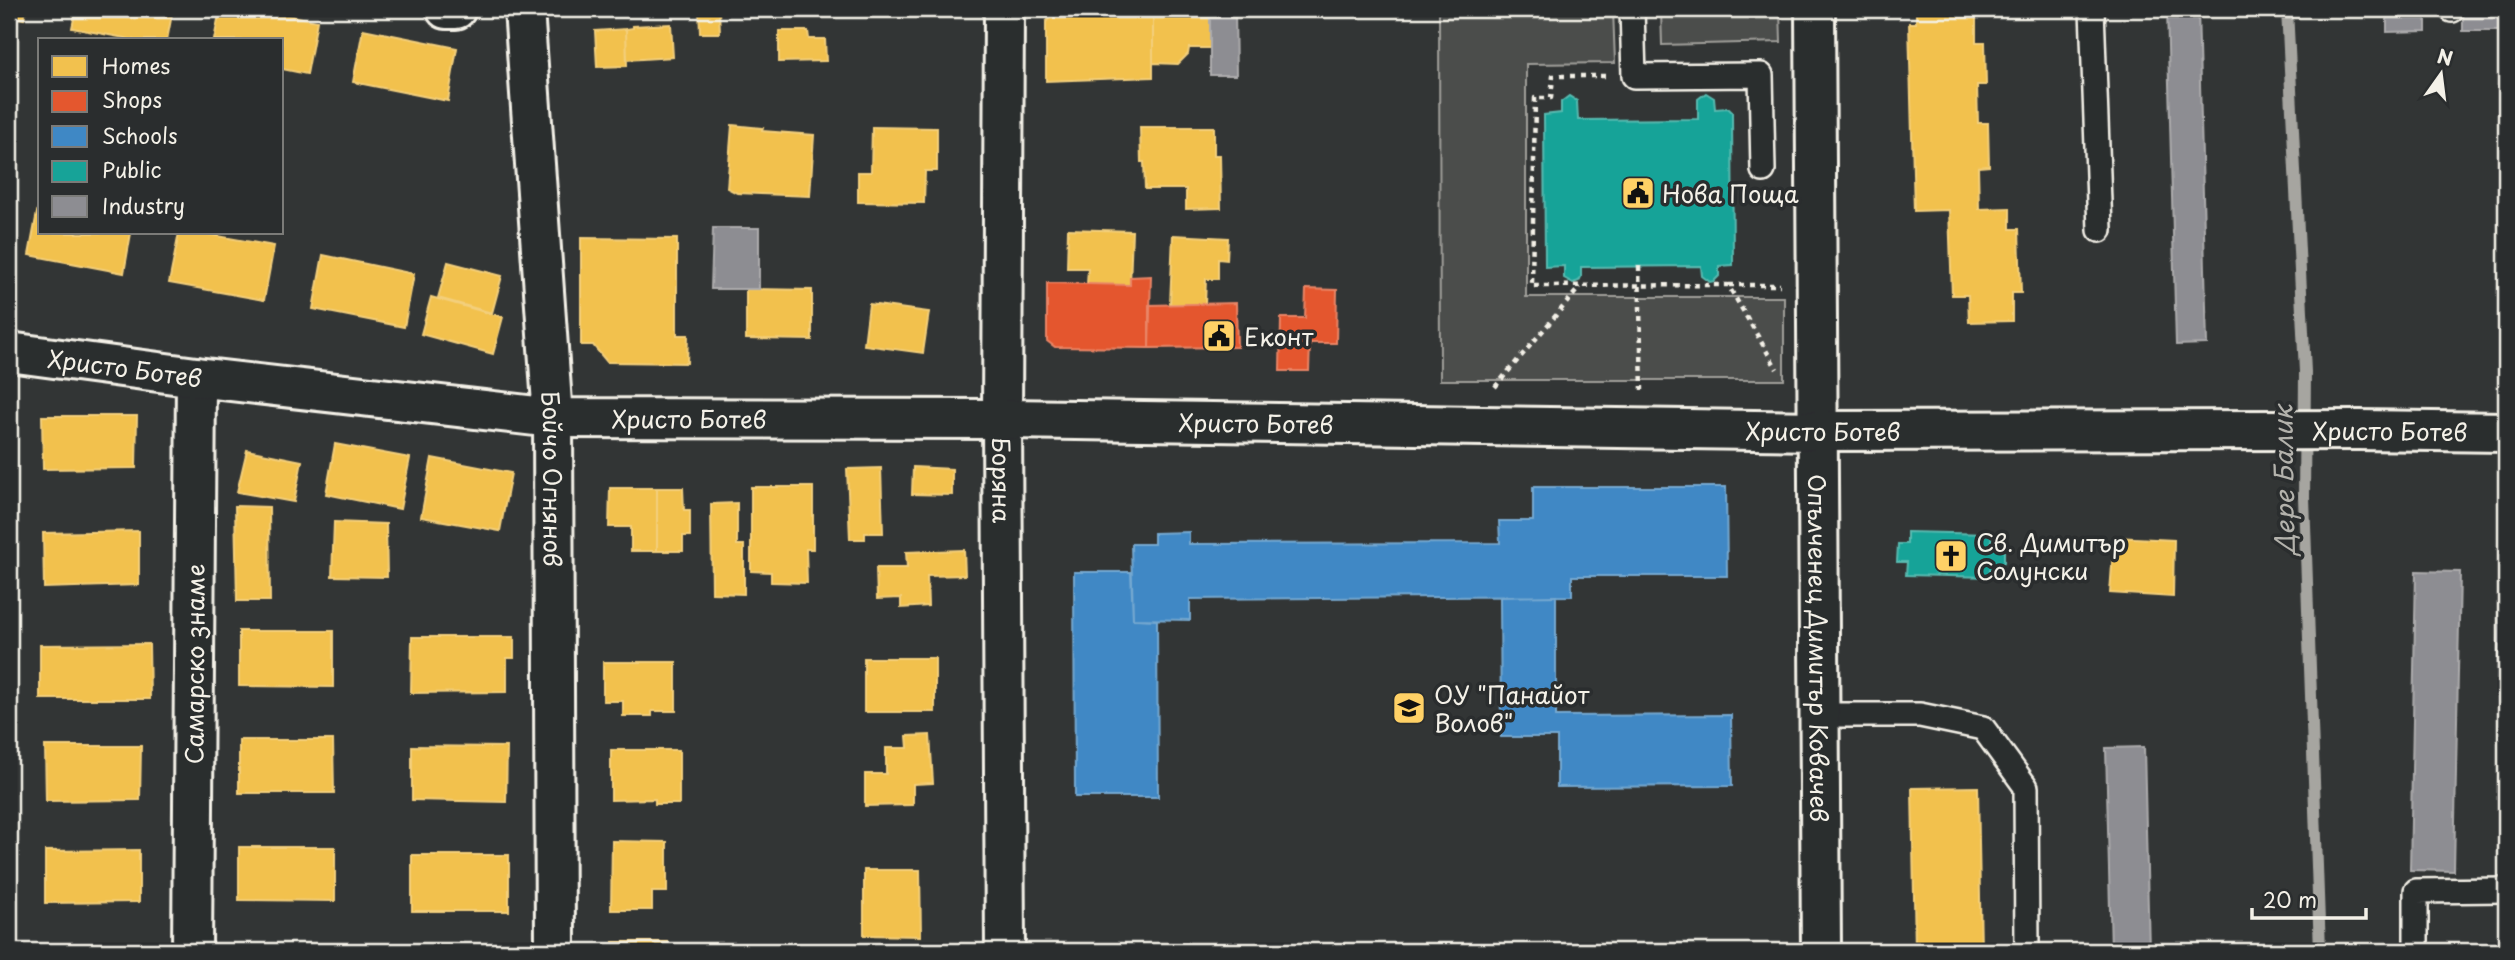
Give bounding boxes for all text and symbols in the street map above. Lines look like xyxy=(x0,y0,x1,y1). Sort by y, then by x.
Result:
legend xyxy=(38,38,284,234)
north arrow xyxy=(2406,38,2476,108)
text: N xyxy=(2435,41,2456,72)
text: Homes xyxy=(102,49,170,81)
text: Shops xyxy=(102,83,162,115)
text: Schools xyxy=(102,119,178,151)
text: Public xyxy=(102,153,162,185)
public building icon: Нова Поща xyxy=(1619,174,1657,212)
place label: Нова Поща xyxy=(1662,175,1799,211)
text: Industry xyxy=(102,189,185,221)
public building icon: Еконт xyxy=(1200,317,1238,355)
place label: Еконт xyxy=(1244,318,1314,354)
street label: Христо Ботев xyxy=(46,339,204,396)
street label: Бойчо Огнянов xyxy=(533,390,572,567)
street label: Христо Ботев xyxy=(611,400,767,436)
water label: Дере Балик xyxy=(2262,402,2304,558)
street label: Христо Ботев xyxy=(1178,404,1334,442)
street label: Христо Ботев xyxy=(1745,412,1901,449)
street label: Христо Ботев xyxy=(2312,412,2468,449)
street label: Боряна xyxy=(984,437,1021,523)
street label: Опълченец Димитър Ковачев xyxy=(1800,474,1838,822)
place label: Св. Димитър Солунски xyxy=(1976,524,2126,588)
church icon: Св. Димитър Солунски xyxy=(1932,537,1970,575)
street label: Самарско знаме xyxy=(175,564,213,764)
place label: ОУ "Панайот Волов" xyxy=(1434,676,1590,740)
school or university icon: ОУ "Панайот Волов" xyxy=(1390,689,1428,727)
scale bar xyxy=(2252,876,2366,920)
text: 20 m xyxy=(2263,883,2317,915)

